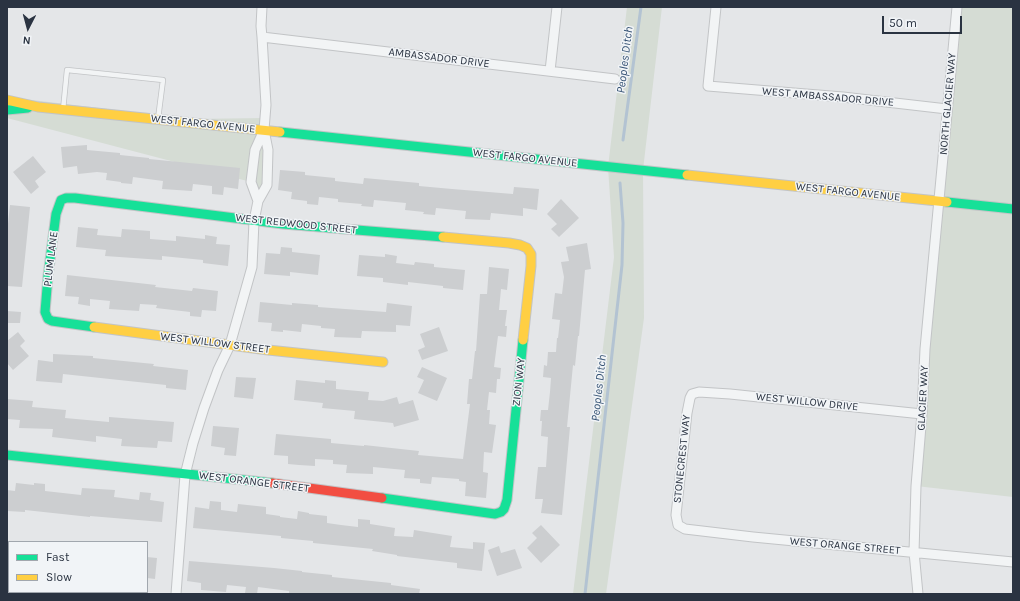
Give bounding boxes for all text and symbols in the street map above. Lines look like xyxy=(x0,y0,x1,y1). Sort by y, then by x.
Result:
north arrow xyxy=(8,8,48,48)
scale bar xyxy=(884,8,964,34)
text: 50 m xyxy=(889,16,917,30)
water label: Peoples Ditch xyxy=(614,26,636,94)
text: N xyxy=(22,34,31,47)
street label: AMBASSADOR DRIVE xyxy=(388,45,490,71)
street label: NORTH GLACIER WAY xyxy=(937,52,959,156)
street label: WEST AMBASSADOR DRIVE xyxy=(762,85,894,109)
street label: WEST FARGO AVENUE xyxy=(150,112,256,136)
street label: WEST FARGO AVENUE xyxy=(472,146,578,170)
street label: WEST FARGO AVENUE xyxy=(795,180,901,204)
street label: WEST REDWOOD STREET xyxy=(235,211,357,237)
street label: PLUM LANE xyxy=(41,231,61,287)
street label: WEST WILLOW STREET xyxy=(159,330,271,356)
water label: Peoples Ditch xyxy=(588,354,610,422)
street label: ZION WAY xyxy=(510,357,528,407)
street label: GLACIER WAY xyxy=(915,365,931,431)
street label: WEST WILLOW DRIVE xyxy=(755,390,859,414)
street label: STONECREST WAY xyxy=(671,414,693,504)
street label: WEST ORANGE STREET xyxy=(198,469,310,495)
street label: WEST ORANGE STREET xyxy=(789,535,901,557)
legend xyxy=(8,541,148,593)
text: Fast xyxy=(46,550,69,564)
text: Slow xyxy=(46,570,72,584)

